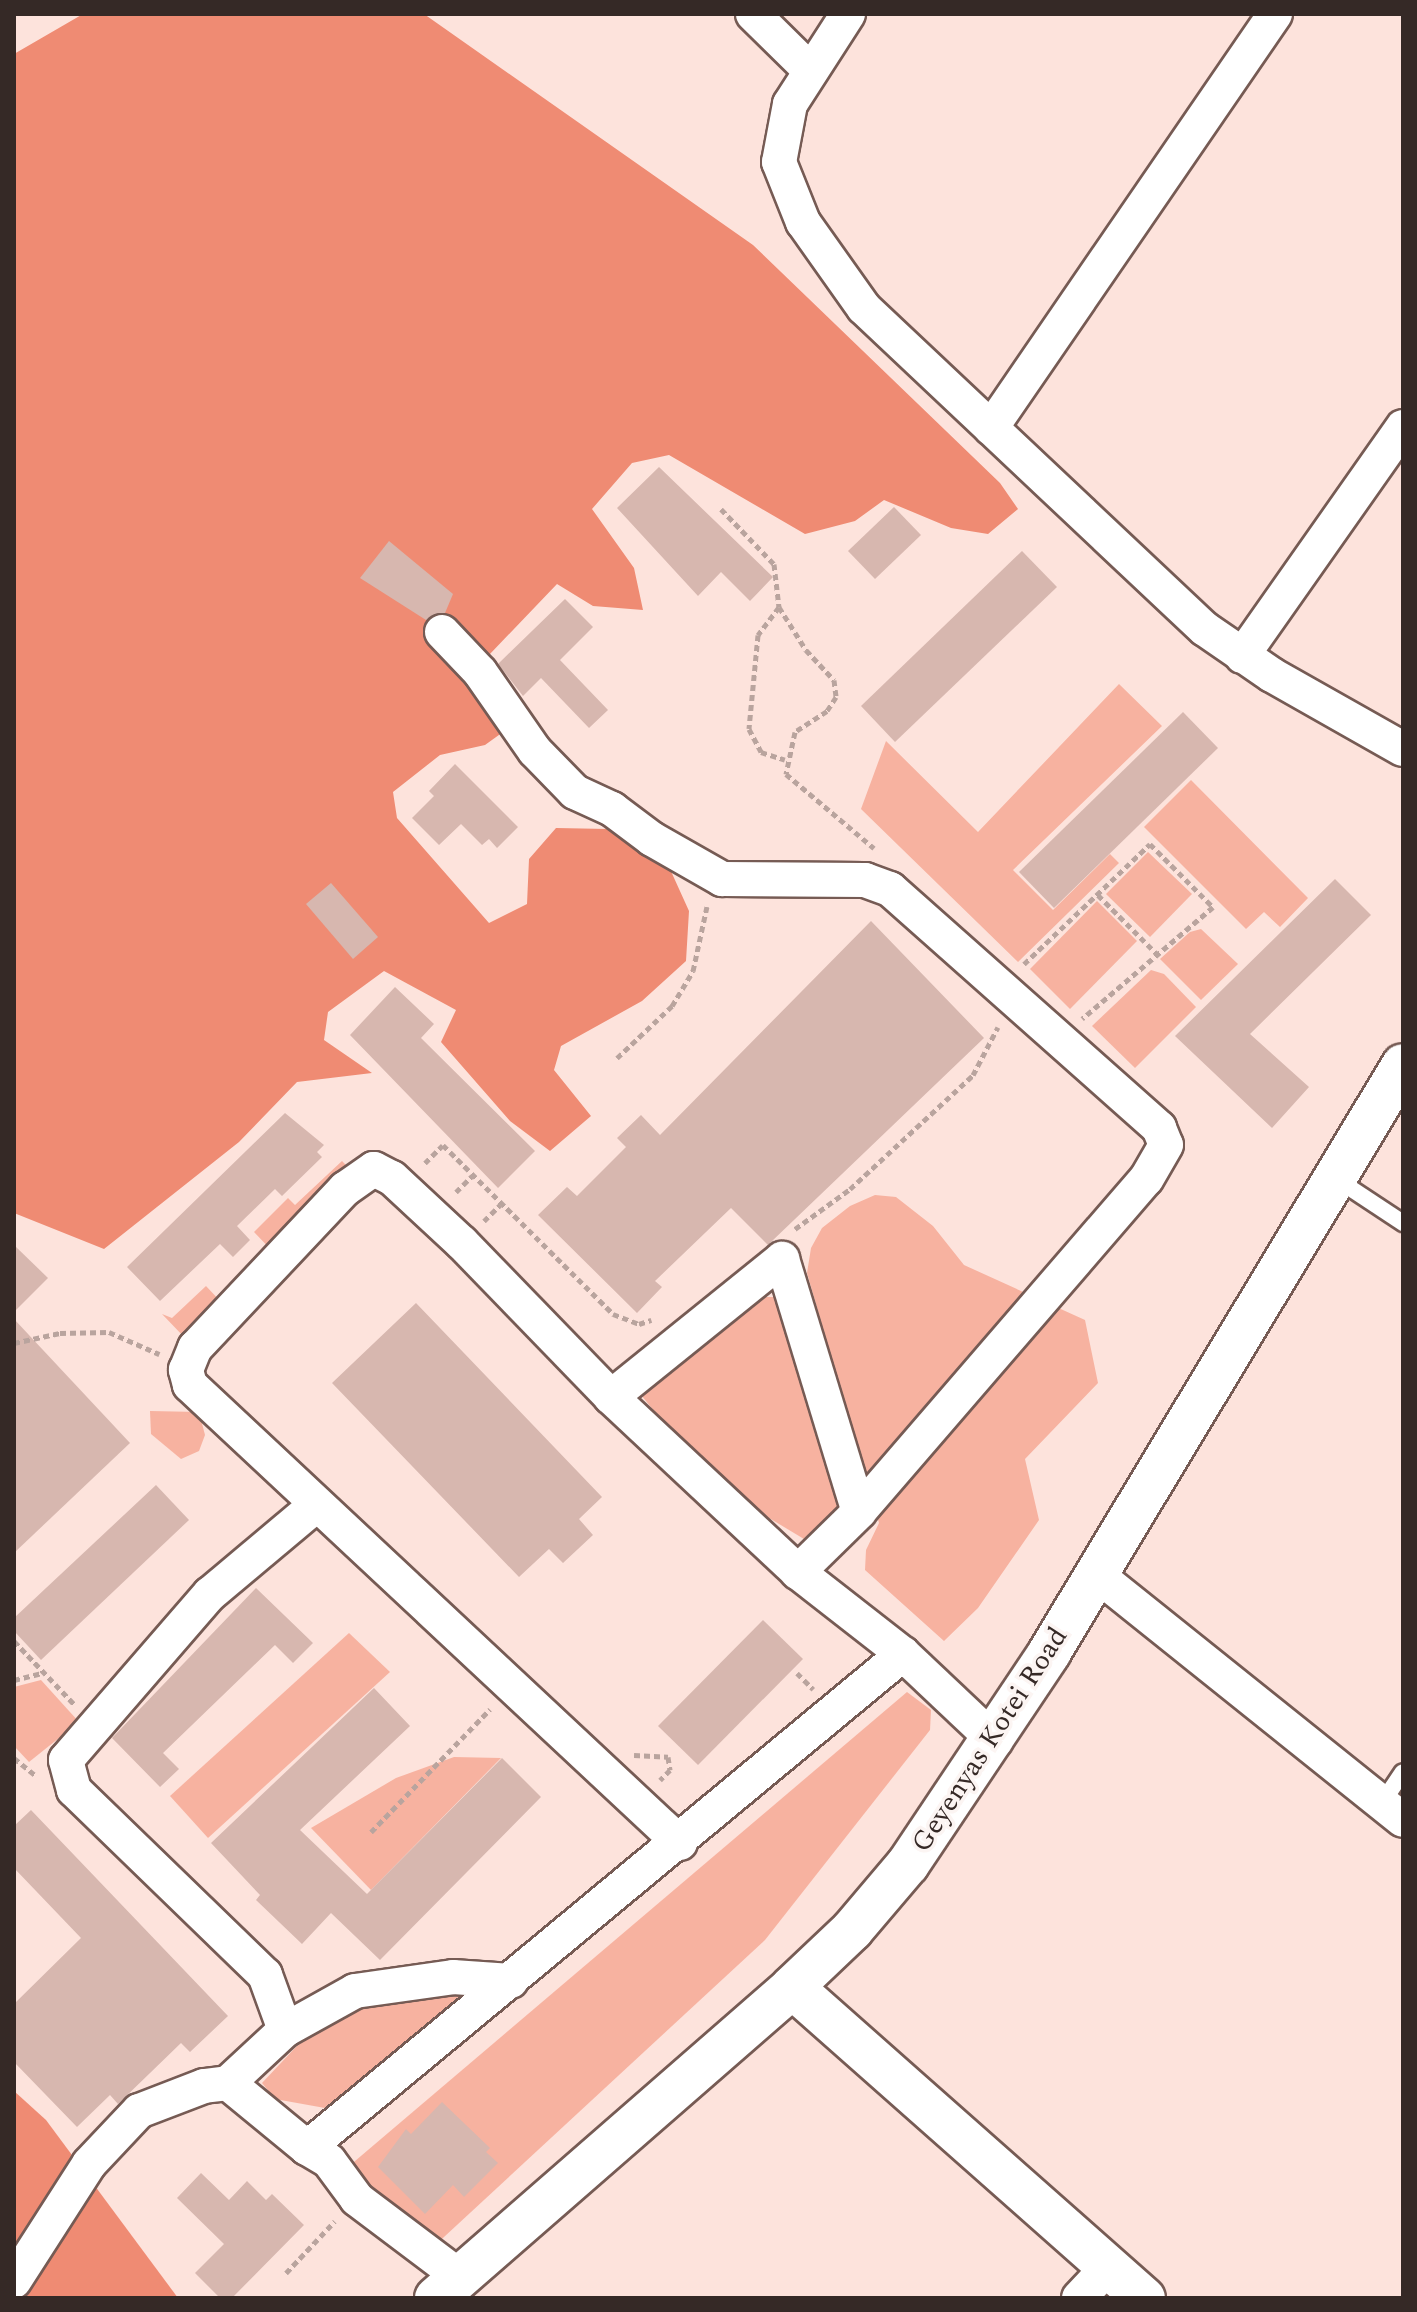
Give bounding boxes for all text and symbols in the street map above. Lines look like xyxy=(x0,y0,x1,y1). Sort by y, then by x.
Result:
street label: Geyenyas Kotei Road xyxy=(905,1621,1075,1859)

